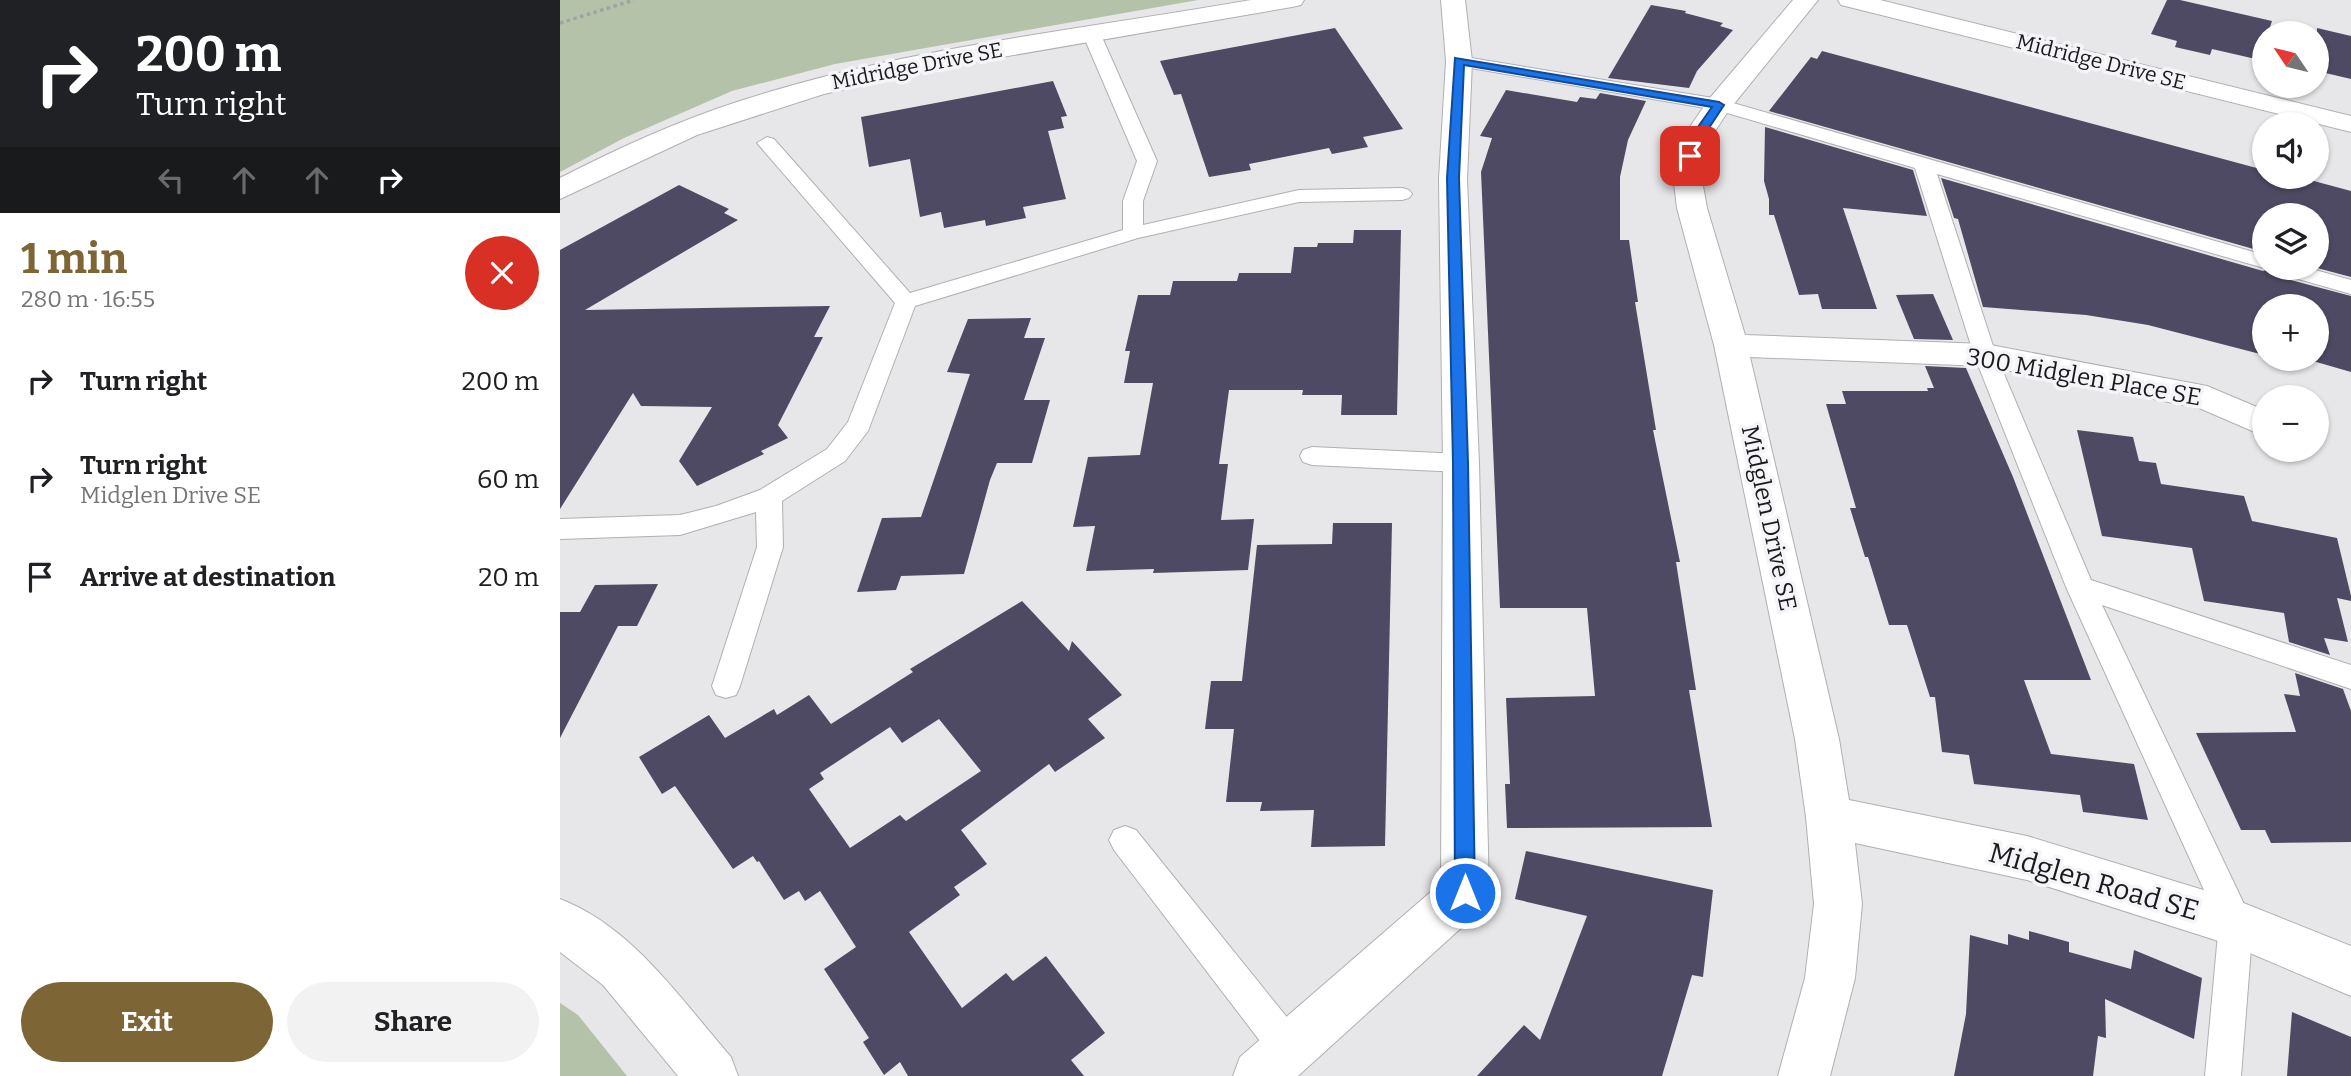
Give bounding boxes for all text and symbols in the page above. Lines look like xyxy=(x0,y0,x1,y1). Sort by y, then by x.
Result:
north arrow xyxy=(2252,21,2329,98)
map controls xyxy=(2252,21,2329,462)
text: 200 m xyxy=(136,25,281,84)
icon: right xyxy=(21,28,112,119)
street label: Midridge Drive SE xyxy=(2014,28,2188,96)
street label: Midridge Drive SE xyxy=(829,37,1005,95)
text: Turn right xyxy=(136,85,287,123)
button: sound xyxy=(2252,112,2329,189)
pin xyxy=(1660,126,1720,186)
icon: arrive xyxy=(1671,137,1709,175)
icon: left xyxy=(152,161,190,199)
icon: ahead xyxy=(225,161,263,199)
icon: ahead xyxy=(298,161,336,199)
icon: right xyxy=(371,161,409,199)
button: layers xyxy=(2252,203,2329,280)
text: 1 min xyxy=(21,234,127,284)
button: close xyxy=(465,236,539,310)
text: 280 m · 16:55 xyxy=(21,285,155,313)
button: + xyxy=(2252,294,2329,371)
street label: 300 Midglen Place SE xyxy=(1965,343,2203,411)
icon: right xyxy=(21,362,59,400)
text: Turn right xyxy=(80,366,207,397)
text: 200 m xyxy=(462,366,539,397)
button: − xyxy=(2252,385,2329,462)
street label: Midglen Drive SE xyxy=(1736,423,1802,613)
text: Turn right xyxy=(80,450,207,481)
icon: right xyxy=(21,460,59,498)
text: 60 m xyxy=(477,464,539,495)
text: Midglen Drive SE xyxy=(80,481,261,509)
icon: arrive xyxy=(21,558,59,596)
text: Arrive at destination xyxy=(80,562,335,593)
text: 20 m xyxy=(478,562,539,593)
street label: Midglen Road SE xyxy=(1985,836,2203,927)
position arrow xyxy=(1428,856,1502,930)
button: Exit xyxy=(21,982,273,1062)
button: Share xyxy=(287,982,539,1062)

